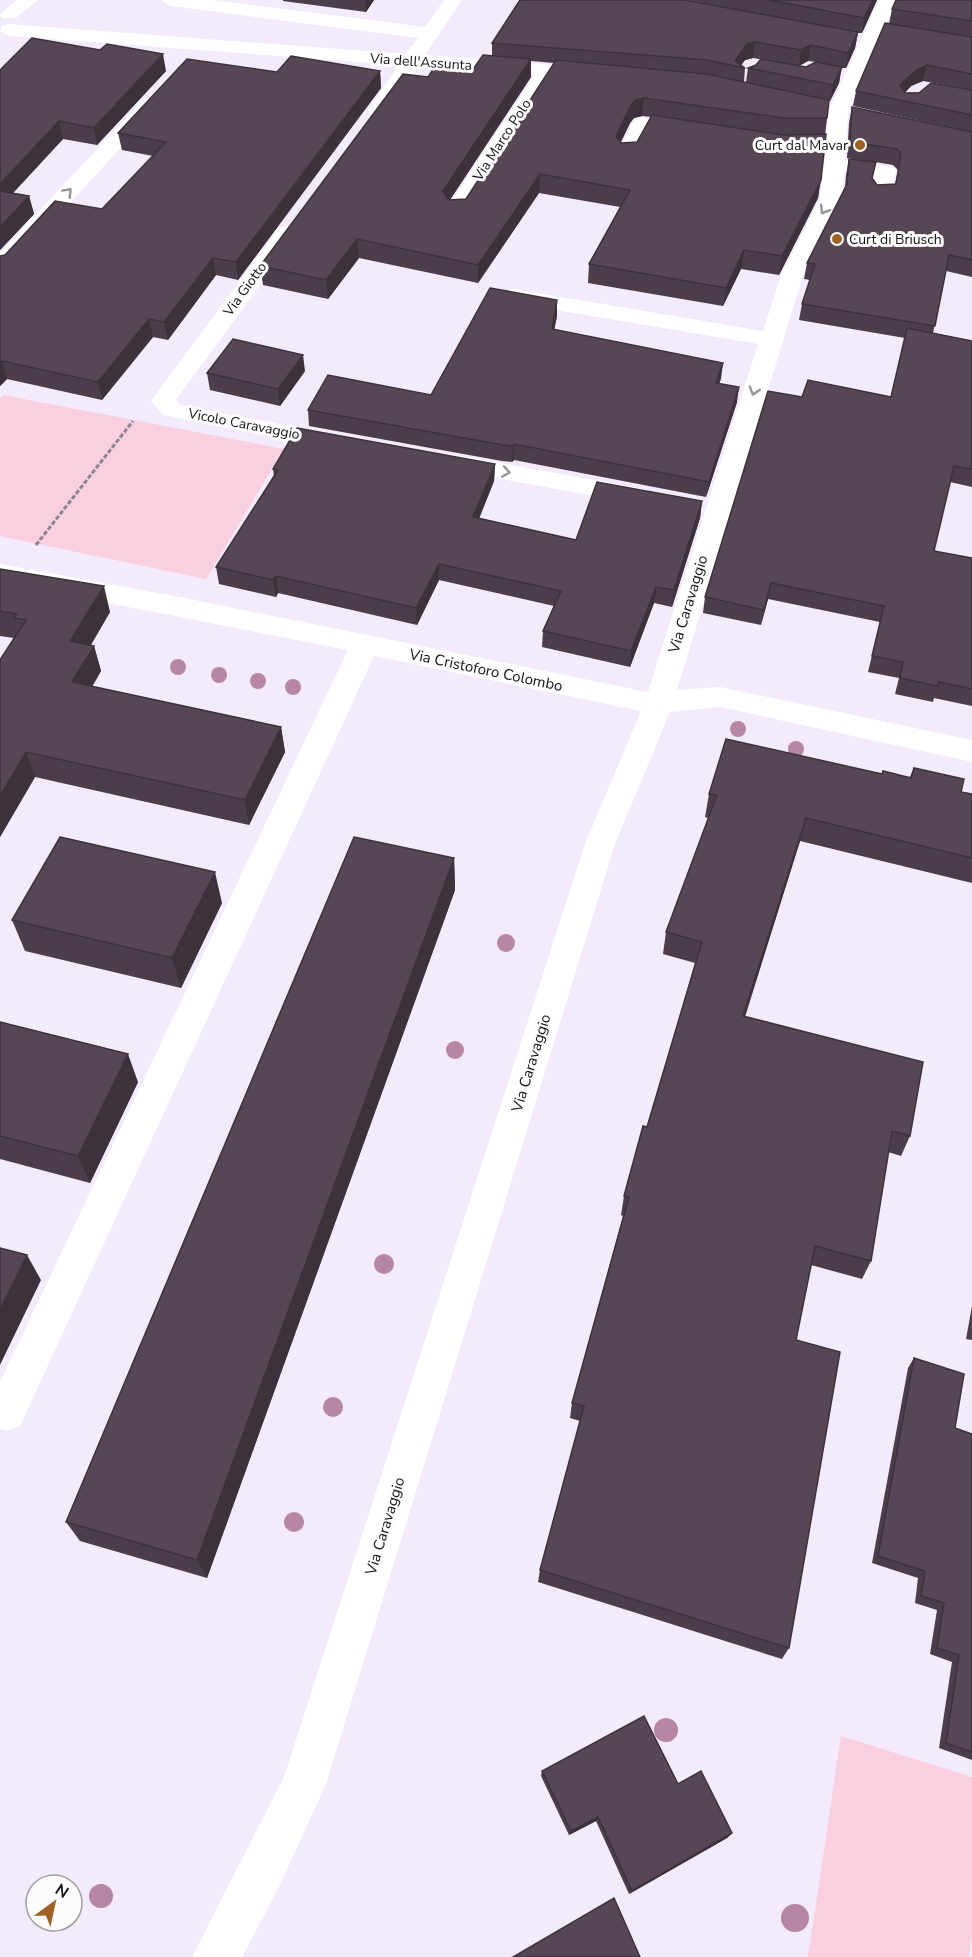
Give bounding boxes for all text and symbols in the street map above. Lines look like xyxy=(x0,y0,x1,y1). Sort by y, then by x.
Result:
street label: Via dell'Assunta xyxy=(368,49,473,75)
street label: Via Marco Polo xyxy=(468,95,536,185)
place label: Curt dal Mavar xyxy=(755,136,848,155)
marker: Curt dal Mavar xyxy=(853,138,867,152)
one-way arrow xyxy=(61,188,72,199)
one-way arrow xyxy=(820,204,831,214)
place label: Curt di Briusch xyxy=(849,230,942,249)
marker: Curt di Briusch xyxy=(830,232,844,246)
street label: Via Giotto xyxy=(218,258,271,321)
one-way arrow xyxy=(748,385,761,396)
street label: Vicolo Caravaggio xyxy=(186,404,302,444)
one-way arrow xyxy=(501,465,511,478)
street label: Via Caravaggio xyxy=(663,553,712,656)
street label: Via Cristoforo Colombo xyxy=(407,644,565,696)
street label: Via Caravaggio xyxy=(506,1012,555,1115)
street label: Via Caravaggio xyxy=(360,1475,409,1578)
north arrow xyxy=(24,1873,84,1933)
text: N xyxy=(51,1879,73,1904)

